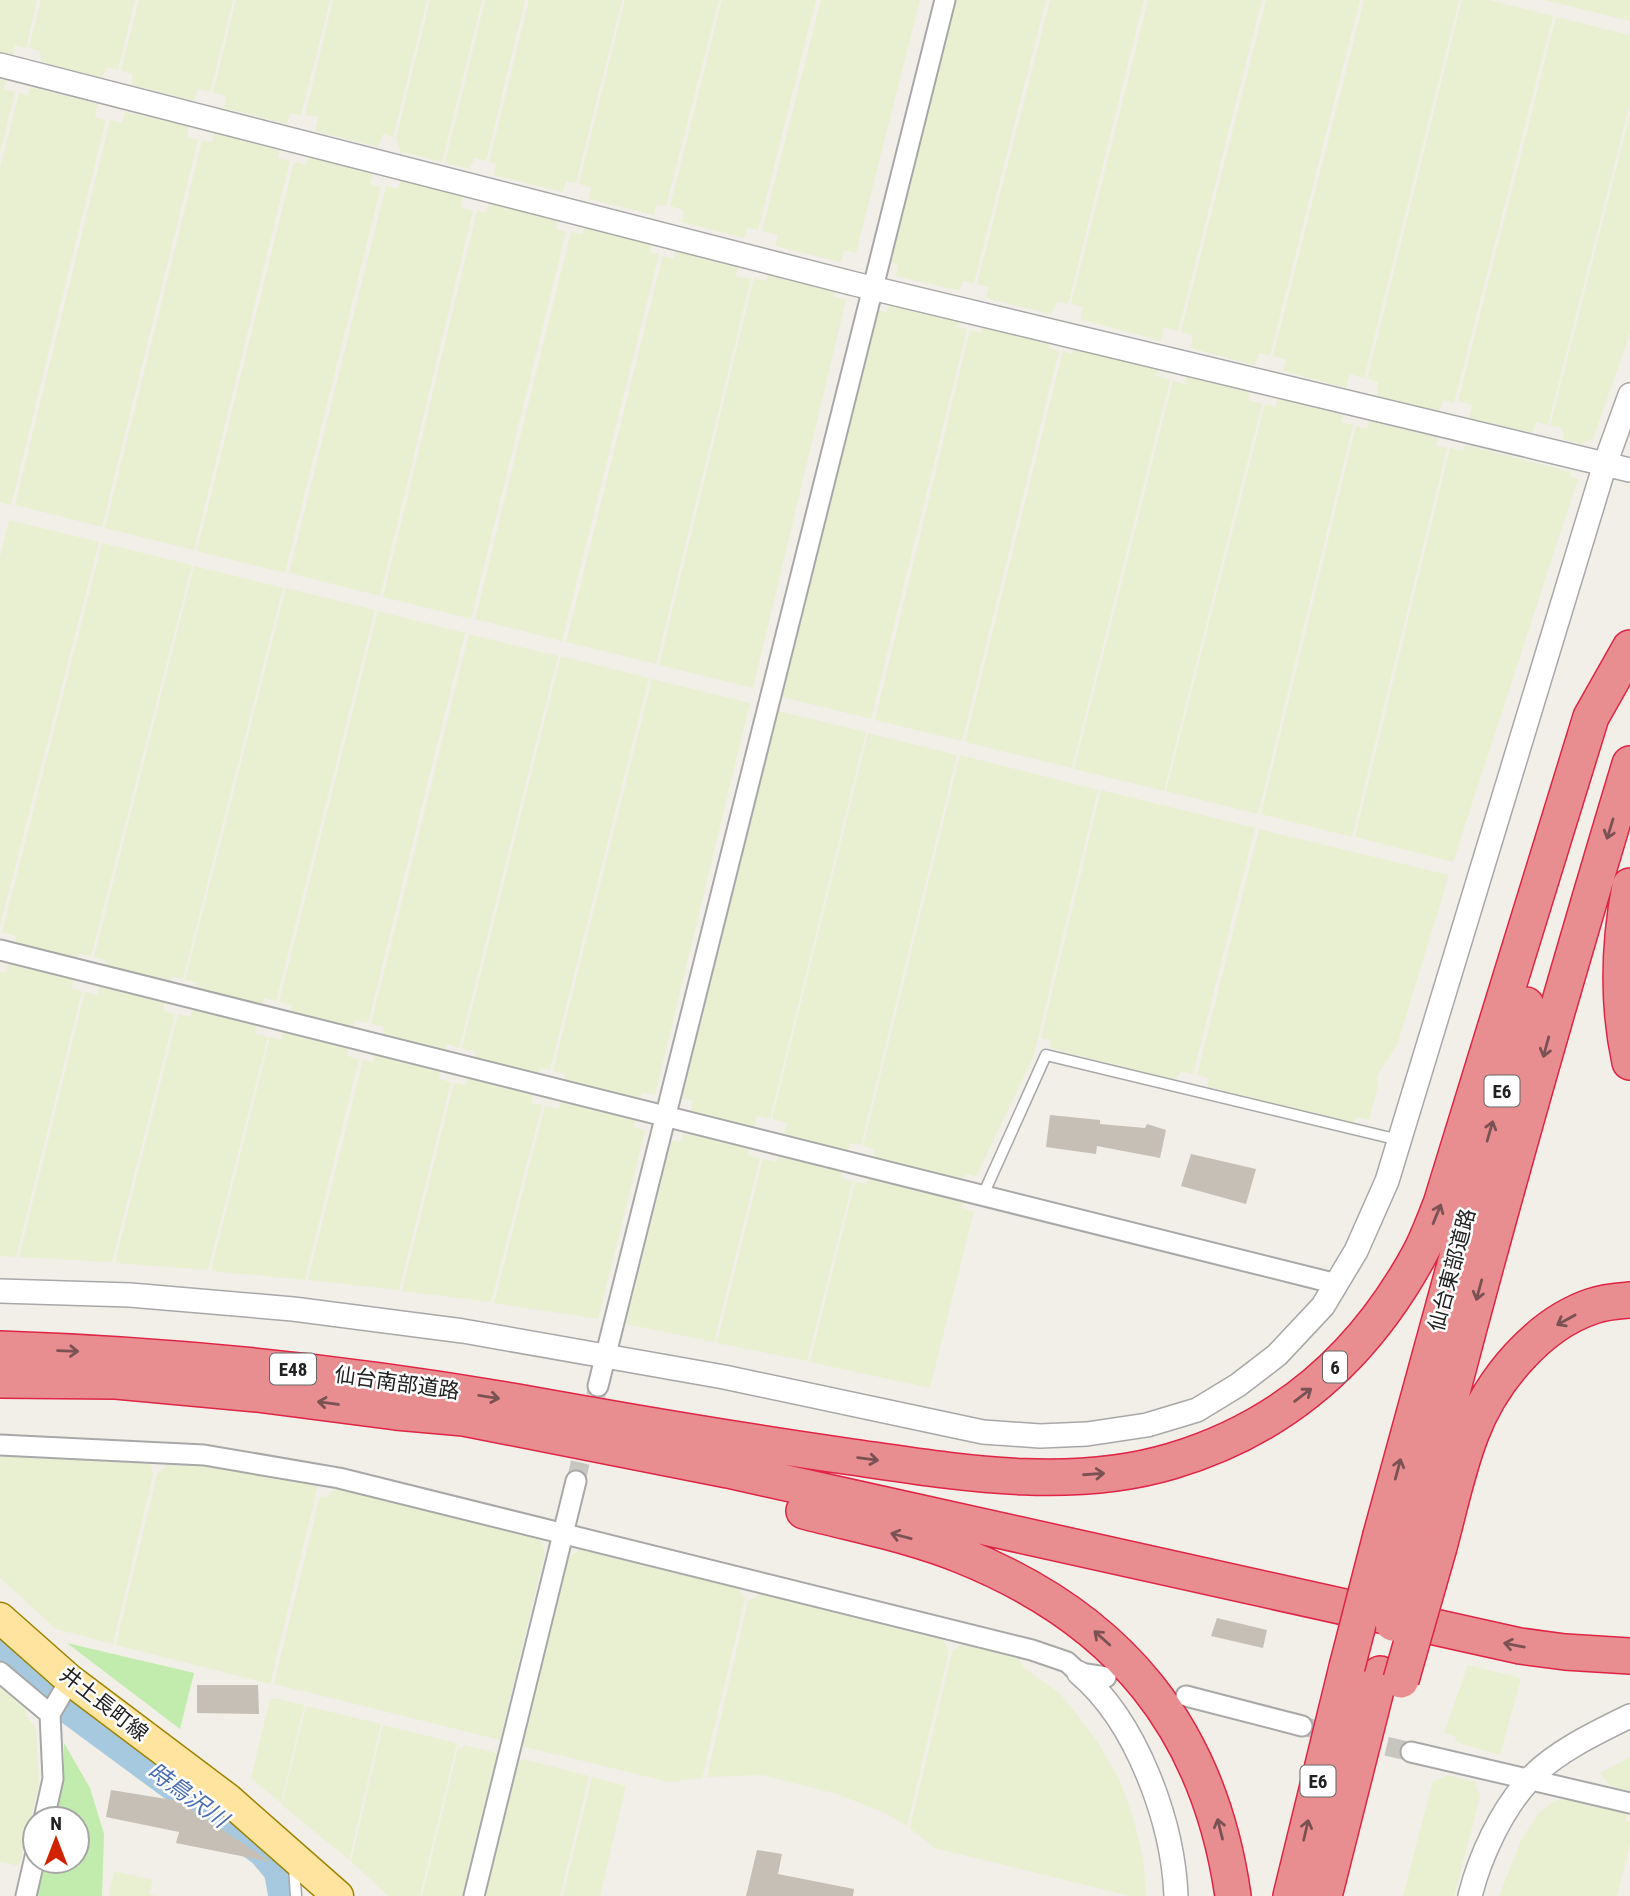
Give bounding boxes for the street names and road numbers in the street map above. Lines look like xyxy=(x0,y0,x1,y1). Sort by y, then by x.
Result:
road number: E6 xyxy=(1484,1076,1520,1106)
street label: 仙台東部道路 xyxy=(1424,1206,1480,1334)
road number: 6 xyxy=(1323,1352,1347,1382)
road number: E48 xyxy=(270,1354,316,1385)
street label: 仙台南部道路 xyxy=(333,1362,461,1404)
street label: 井土長町線 xyxy=(55,1662,153,1746)
road number: E6 xyxy=(1300,1765,1336,1796)

